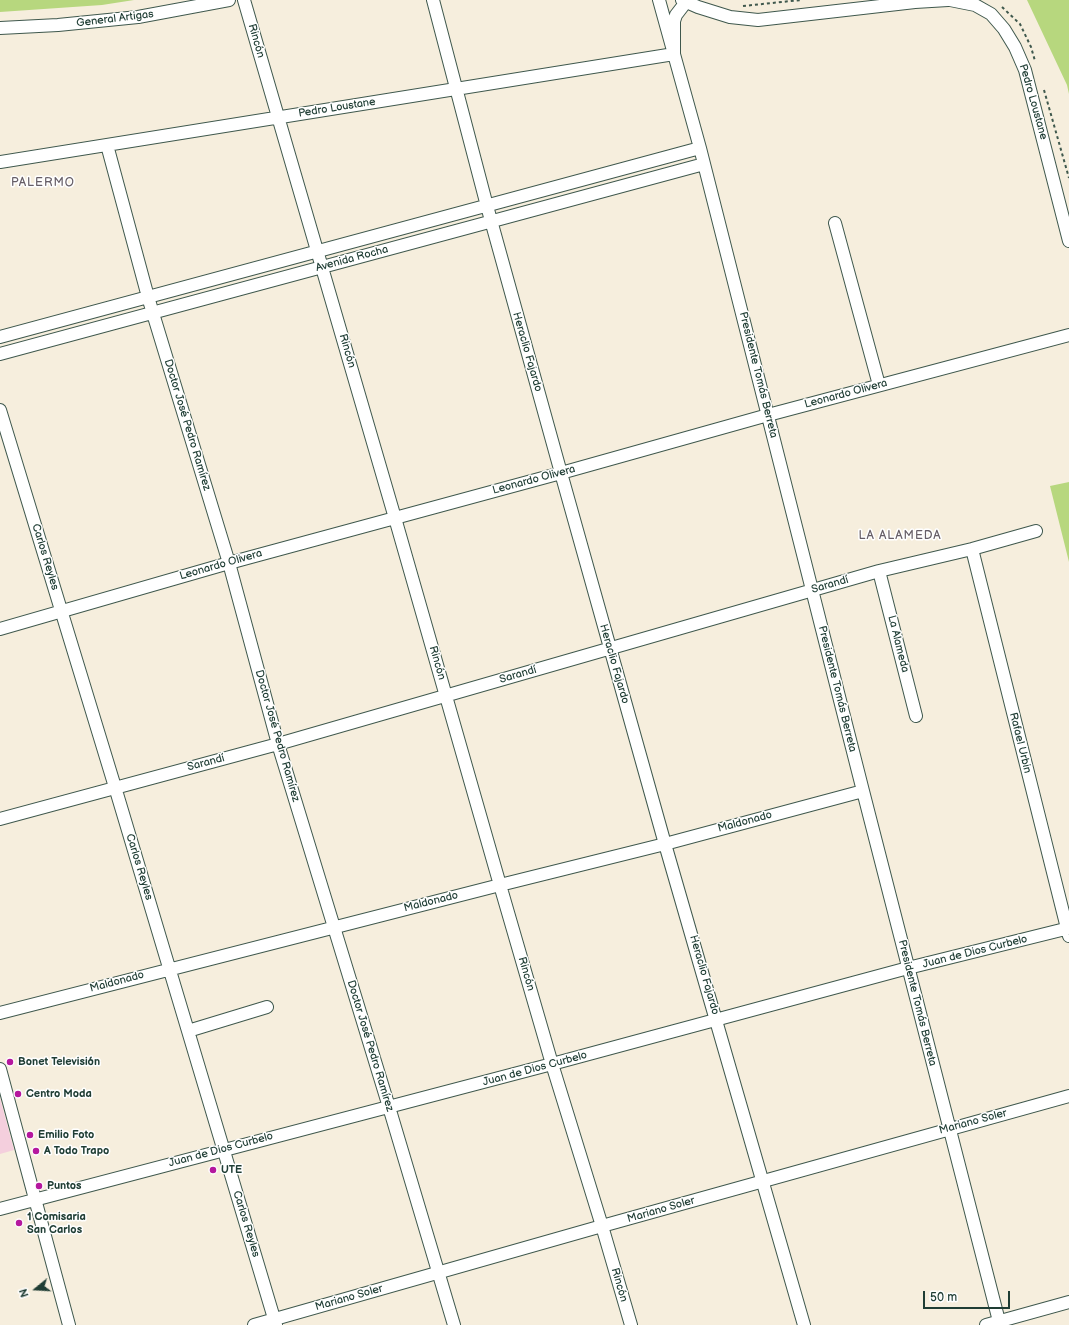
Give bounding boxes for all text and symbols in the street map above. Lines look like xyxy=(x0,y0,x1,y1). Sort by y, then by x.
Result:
street label: General Artigas xyxy=(76,8,154,30)
street label: Rincón xyxy=(245,22,267,60)
street label: Pedro Loustane xyxy=(1016,63,1050,141)
street label: Pedro Loustane xyxy=(297,95,377,121)
district label: PALERMO xyxy=(11,176,75,190)
street label: Avenida Rocha xyxy=(314,243,390,275)
street label: Presidente Tomás Berreta xyxy=(736,310,780,440)
street label: Heraclio Fajardo xyxy=(509,311,545,393)
street label: Rincón xyxy=(336,332,358,370)
street label: Doctor José Pedro Ramírez xyxy=(161,358,213,492)
street label: Leonardo Olivera xyxy=(803,377,889,411)
street label: Leonardo Olivera xyxy=(491,463,577,497)
street label: Carlos Reyles xyxy=(29,522,61,592)
district label: LA ALAMEDA xyxy=(858,529,942,543)
street label: Leonardo Olivera xyxy=(178,547,264,583)
street label: Sarandí xyxy=(810,573,850,597)
street label: La Alameda xyxy=(885,614,911,674)
street label: Heraclio Fajardo xyxy=(596,623,632,705)
street label: Presidente Tomás Berreta xyxy=(815,624,859,754)
street label: Rincón xyxy=(426,644,448,682)
street label: Sarandí xyxy=(498,663,538,687)
street label: Doctor José Pedro Ramírez xyxy=(252,669,302,803)
street label: Rafael Urbin xyxy=(1006,711,1034,775)
street label: Sarandí xyxy=(186,752,226,774)
street label: Maldonado xyxy=(716,808,774,836)
street label: Carlos Reyles xyxy=(123,832,155,902)
street label: Maldonado xyxy=(402,889,460,915)
street label: Juan de Dios Curbelo xyxy=(921,933,1029,971)
street label: Heraclio Fajardo xyxy=(686,934,722,1016)
street label: Presidente Tomás Berreta xyxy=(895,938,939,1068)
street label: Rincón xyxy=(515,955,537,993)
street label: Maldonado xyxy=(88,968,146,996)
street label: Doctor José Pedro Ramírez xyxy=(344,979,396,1113)
street label: Juan de Dios Curbelo xyxy=(481,1049,589,1089)
place label: Bonet Televisión xyxy=(18,1055,100,1069)
marker: Bonet Televisión xyxy=(5,1057,15,1067)
place label: Centro Moda xyxy=(26,1087,92,1101)
marker: Centro Moda xyxy=(13,1089,23,1099)
street label: Mariano Soler xyxy=(938,1107,1008,1137)
place label: Emilio Foto xyxy=(38,1128,94,1142)
marker: Emilio Foto xyxy=(25,1130,35,1140)
street label: Juan de Dios Curbelo xyxy=(167,1130,275,1170)
place label: A Todo Trapo xyxy=(44,1144,109,1158)
marker: A Todo Trapo xyxy=(31,1146,41,1156)
place label: UTE xyxy=(221,1163,242,1177)
marker: UTE xyxy=(208,1165,218,1175)
place label: Puntos xyxy=(47,1179,81,1193)
marker: Puntos xyxy=(34,1181,44,1191)
street label: Carlos Reyles xyxy=(230,1189,262,1259)
street label: Mariano Soler xyxy=(626,1194,696,1226)
place label: 1 Comisaria San Carlos xyxy=(27,1210,86,1236)
marker: 1 Comisaria San Carlos xyxy=(14,1218,24,1228)
street label: Rincón xyxy=(608,1266,630,1304)
north arrow xyxy=(16,1269,56,1309)
street label: Mariano Soler xyxy=(314,1282,384,1314)
scale bar xyxy=(925,1283,1012,1309)
text: N xyxy=(17,1287,32,1299)
text: 50 m xyxy=(930,1290,957,1305)

